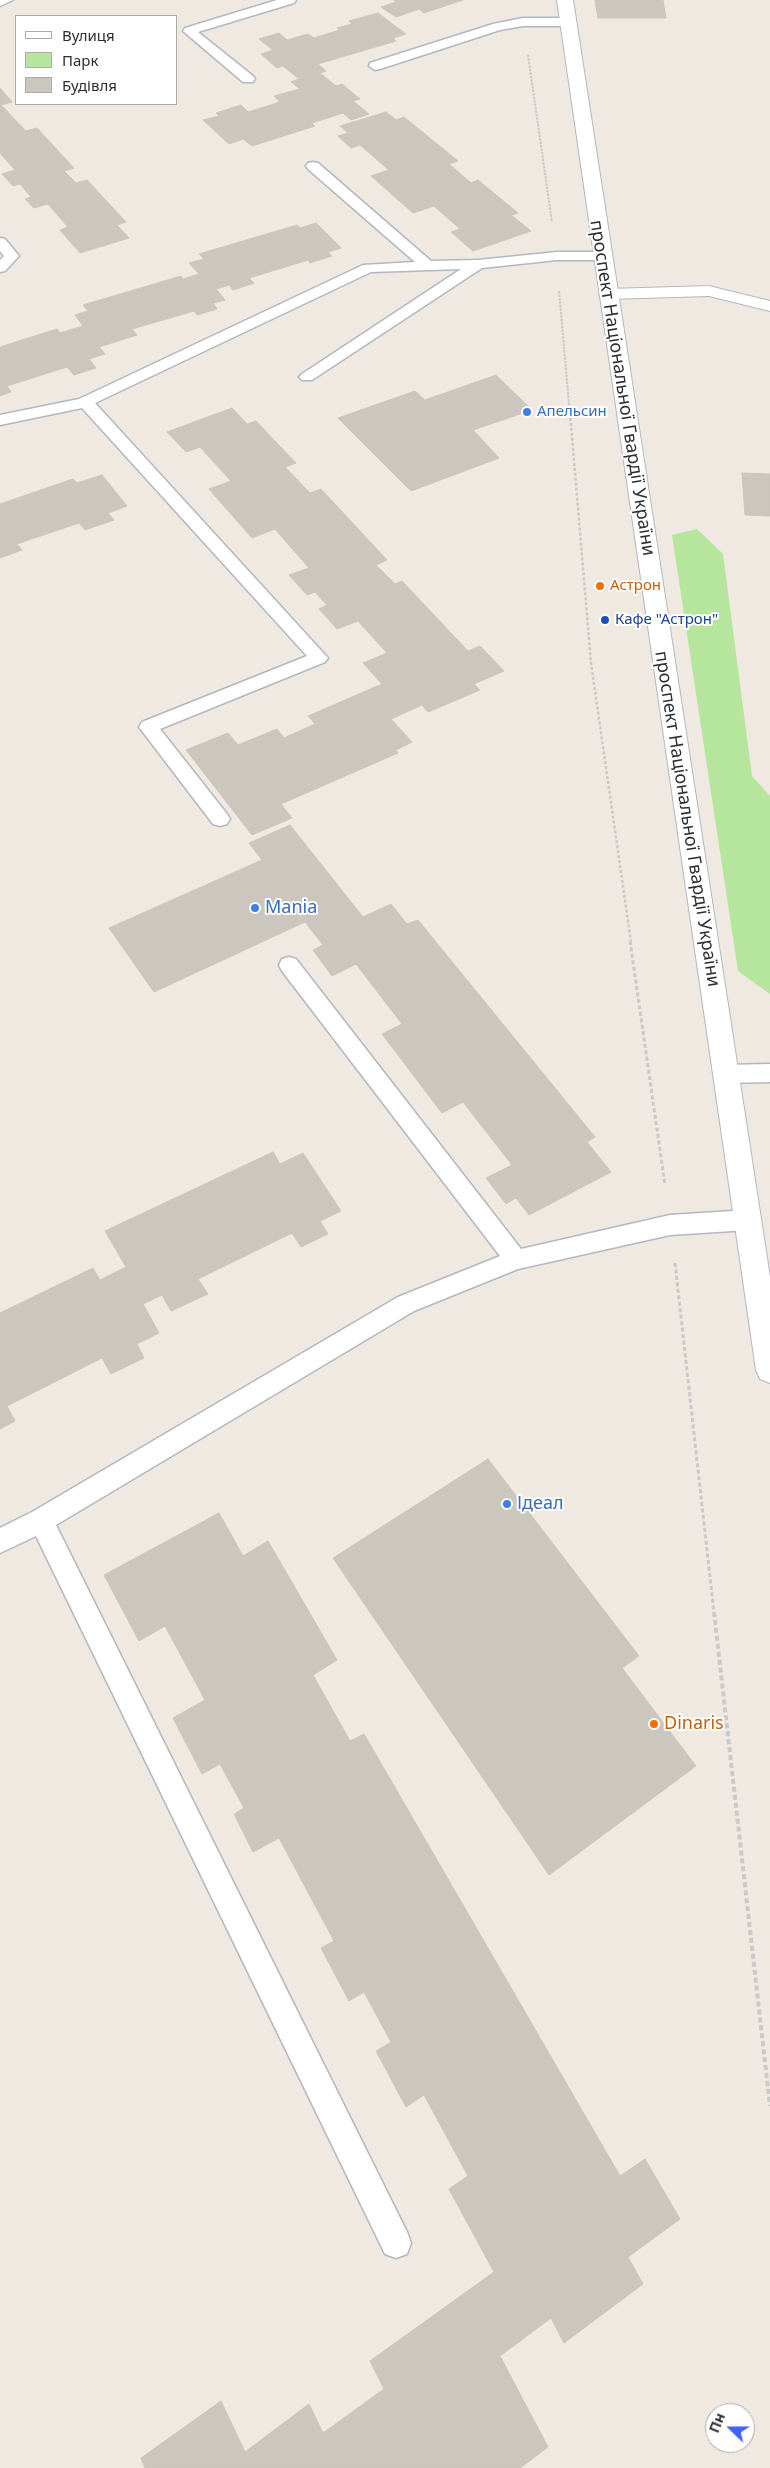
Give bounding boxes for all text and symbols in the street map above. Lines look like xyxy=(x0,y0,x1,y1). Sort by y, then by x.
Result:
legend xyxy=(15,15,178,105)
text: Вулиця xyxy=(62,25,115,45)
text: Парк xyxy=(62,50,98,70)
text: Будівля xyxy=(62,75,117,95)
street label: проспект Національної Гвардії України xyxy=(585,218,659,558)
place label: Апельсин xyxy=(537,403,607,421)
marker: Апельсин xyxy=(521,406,533,418)
place label: Астрон xyxy=(610,577,661,595)
marker: Астрон xyxy=(594,580,606,592)
place label: Кафе "Астрон" xyxy=(615,611,718,629)
marker: Кафе "Астрон" xyxy=(599,614,611,626)
street label: проспект Національної Гвардії України xyxy=(650,649,724,989)
place label: Mania xyxy=(265,897,317,919)
marker: Mania xyxy=(249,902,261,914)
place label: Ідеал xyxy=(517,1493,564,1515)
marker: Ідеал xyxy=(501,1498,513,1510)
place label: Dinaris xyxy=(664,1713,724,1735)
marker: Dinaris xyxy=(648,1718,660,1730)
north arrow xyxy=(705,2403,755,2453)
text: Пн xyxy=(704,2410,729,2435)

